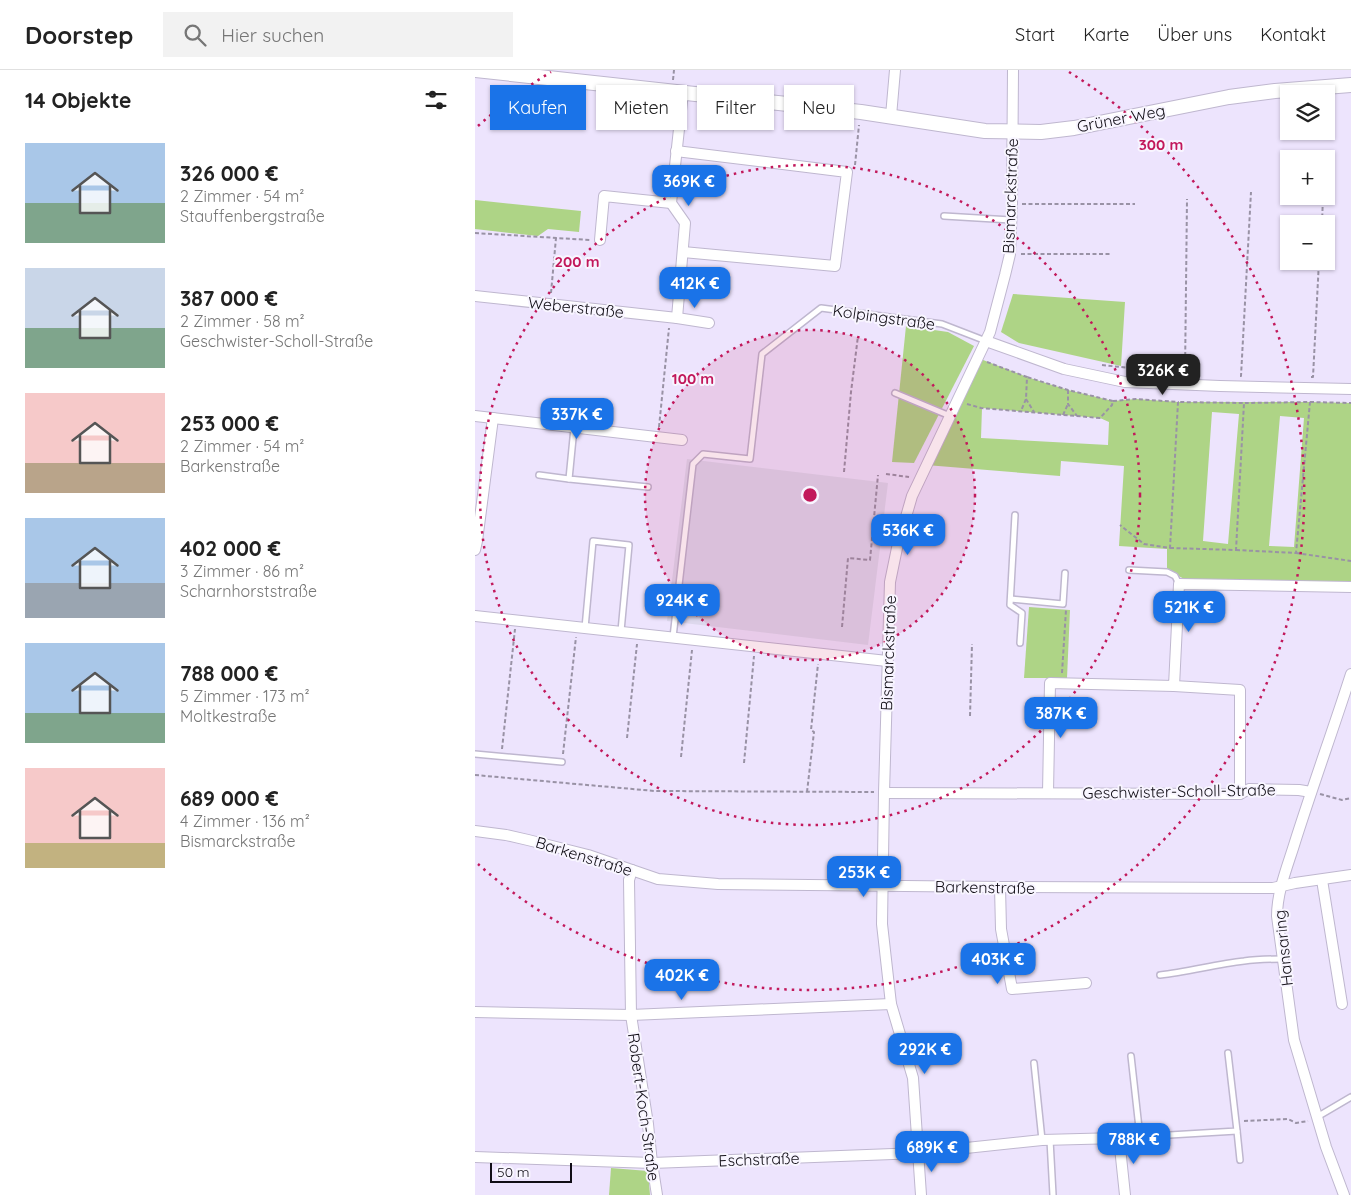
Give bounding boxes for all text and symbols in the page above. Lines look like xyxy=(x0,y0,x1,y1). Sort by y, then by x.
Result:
search box xyxy=(163,12,513,57)
text: Doorstep xyxy=(25,20,133,50)
icon: search xyxy=(181,21,209,49)
text: Hier suchen xyxy=(221,23,324,47)
text: Start xyxy=(1015,23,1055,46)
text: Karte xyxy=(1083,23,1129,46)
text: Über uns xyxy=(1157,23,1232,46)
text: Kontakt xyxy=(1260,23,1326,46)
chip: Kaufen xyxy=(490,85,586,130)
chip: Mieten xyxy=(596,85,687,130)
chip: Filter xyxy=(697,85,774,130)
chip: Neu xyxy=(784,85,854,130)
map controls xyxy=(1280,85,1335,270)
button: layers xyxy=(1280,85,1335,140)
icon: filters xyxy=(422,86,450,114)
text: 14 Objekte xyxy=(25,87,132,113)
street label: Grüner Weg xyxy=(1075,100,1167,136)
text: 300 m xyxy=(1139,135,1183,154)
street label: Bismarckstraße xyxy=(998,138,1022,254)
button: + xyxy=(1280,150,1335,205)
text: 326 000 € xyxy=(180,160,278,186)
icon: home xyxy=(65,163,125,223)
pin: 369K € xyxy=(648,164,730,207)
text: 369K € xyxy=(663,171,715,191)
text: 2 Zimmer · 54 m² xyxy=(180,186,304,206)
text: Stauffenbergstraße xyxy=(180,206,325,226)
button: − xyxy=(1280,215,1335,270)
text: 200 m xyxy=(555,252,600,271)
pin: 412K € xyxy=(654,266,736,309)
text: 412K € xyxy=(670,273,720,293)
text: 387 000 € xyxy=(180,285,278,311)
icon: home xyxy=(65,288,125,348)
street label: Weberstraße xyxy=(527,292,625,322)
street label: Kolpingstraße xyxy=(831,300,937,334)
text: 2 Zimmer · 58 m² xyxy=(180,311,305,331)
text: Geschwister-Scholl-Straße xyxy=(180,331,373,351)
pin: 326K € xyxy=(1122,354,1204,396)
text: 326K € xyxy=(1137,360,1189,380)
text: 100 m xyxy=(672,369,714,388)
pin: 337K € xyxy=(536,398,618,440)
text: 337K € xyxy=(552,404,602,424)
text: 253 000 € xyxy=(180,410,279,436)
icon: home xyxy=(65,413,125,473)
text: 2 Zimmer · 54 m² xyxy=(180,436,304,456)
text: Barkenstraße xyxy=(180,456,280,476)
centre of rings xyxy=(801,486,819,504)
pin: 536K € xyxy=(867,514,949,556)
text: 536K € xyxy=(882,520,934,540)
text: 402 000 € xyxy=(180,535,281,561)
icon: home xyxy=(65,538,125,598)
text: 3 Zimmer · 86 m² xyxy=(180,561,304,581)
text: Scharnhorststraße xyxy=(180,581,317,601)
pin: 924K € xyxy=(641,584,723,626)
text: 924K € xyxy=(656,590,708,610)
pin: 521K € xyxy=(1148,590,1230,633)
street label: Bismarckstraße xyxy=(876,595,900,711)
text: 521K € xyxy=(1164,597,1214,617)
text: 788 000 € xyxy=(180,660,278,686)
icon: home xyxy=(65,663,125,723)
text: 5 Zimmer · 173 m² xyxy=(180,686,310,706)
pin: 387K € xyxy=(1020,696,1102,739)
text: 387K € xyxy=(1035,703,1087,723)
text: Moltkestraße xyxy=(180,706,277,726)
street label: Geschwister-Scholl-Straße xyxy=(1082,779,1276,803)
text: 689 000 € xyxy=(180,785,279,811)
icon: home xyxy=(65,788,125,848)
text: 4 Zimmer · 136 m² xyxy=(180,811,310,831)
text: Bismarckstraße xyxy=(180,831,296,851)
street label: Barkenstraße xyxy=(533,832,635,880)
pin: 253K € xyxy=(823,856,905,898)
text: 253K € xyxy=(838,862,890,882)
street label: Barkenstraße xyxy=(935,876,1035,898)
street label: Hansaring xyxy=(1269,909,1297,987)
pin: 403K € xyxy=(957,942,1039,985)
text: 403K € xyxy=(972,949,1024,969)
pin: 402K € xyxy=(641,958,723,1001)
text: 402K € xyxy=(655,965,709,985)
street label: Robert-Koch-Straße xyxy=(624,1032,664,1182)
pin: 292K € xyxy=(884,1032,966,1075)
text: 292K € xyxy=(899,1039,951,1059)
pin: 788K € xyxy=(1093,1122,1175,1165)
text: 788K € xyxy=(1108,1129,1160,1149)
pin: 689K € xyxy=(891,1130,973,1173)
text: 689K € xyxy=(906,1137,958,1157)
street label: Eschstraße xyxy=(718,1148,800,1170)
scale bar xyxy=(490,1160,573,1183)
text: 50 m xyxy=(497,1163,530,1181)

